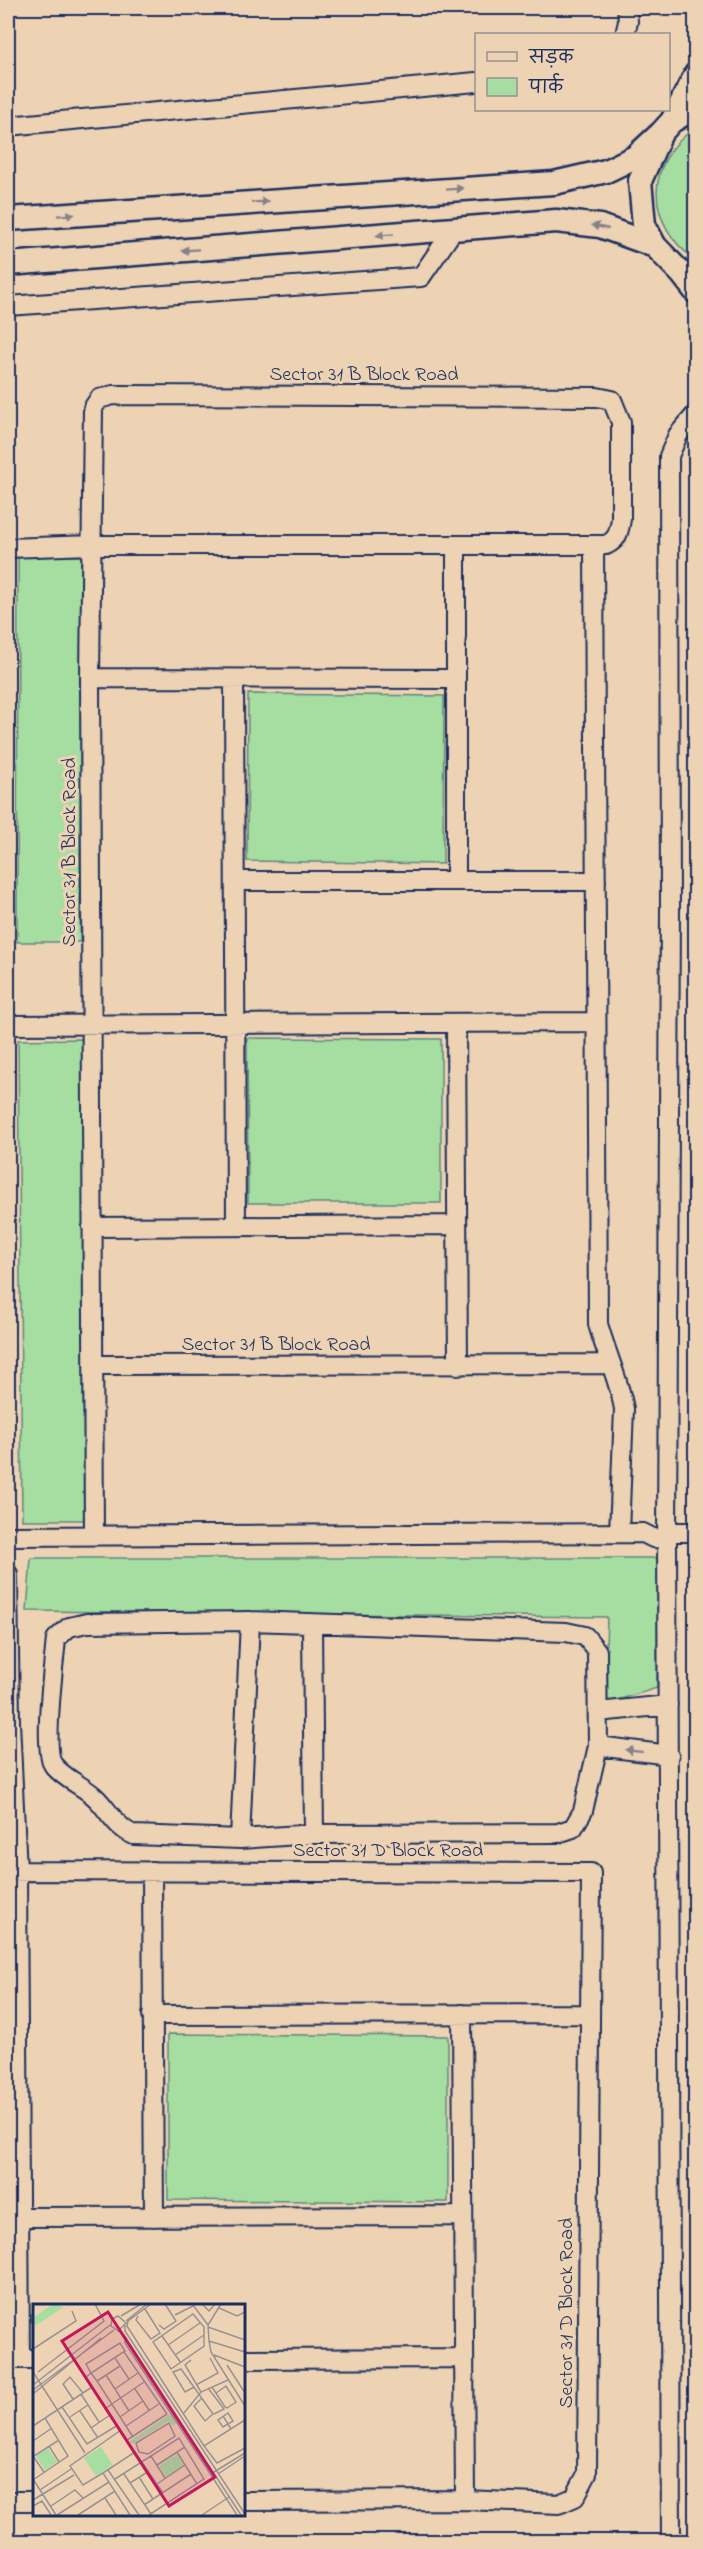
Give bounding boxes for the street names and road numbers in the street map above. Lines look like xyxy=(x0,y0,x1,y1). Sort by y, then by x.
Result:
street label: Sector 31 B Block Road xyxy=(269,361,459,390)
street label: Sector 31 B Block Road xyxy=(56,757,85,947)
street label: Sector 31 B Block Road xyxy=(181,1331,371,1360)
street label: Sector 31 D Block Road xyxy=(293,1837,483,1866)
street label: Sector 31 D Block Road xyxy=(553,2218,582,2408)

